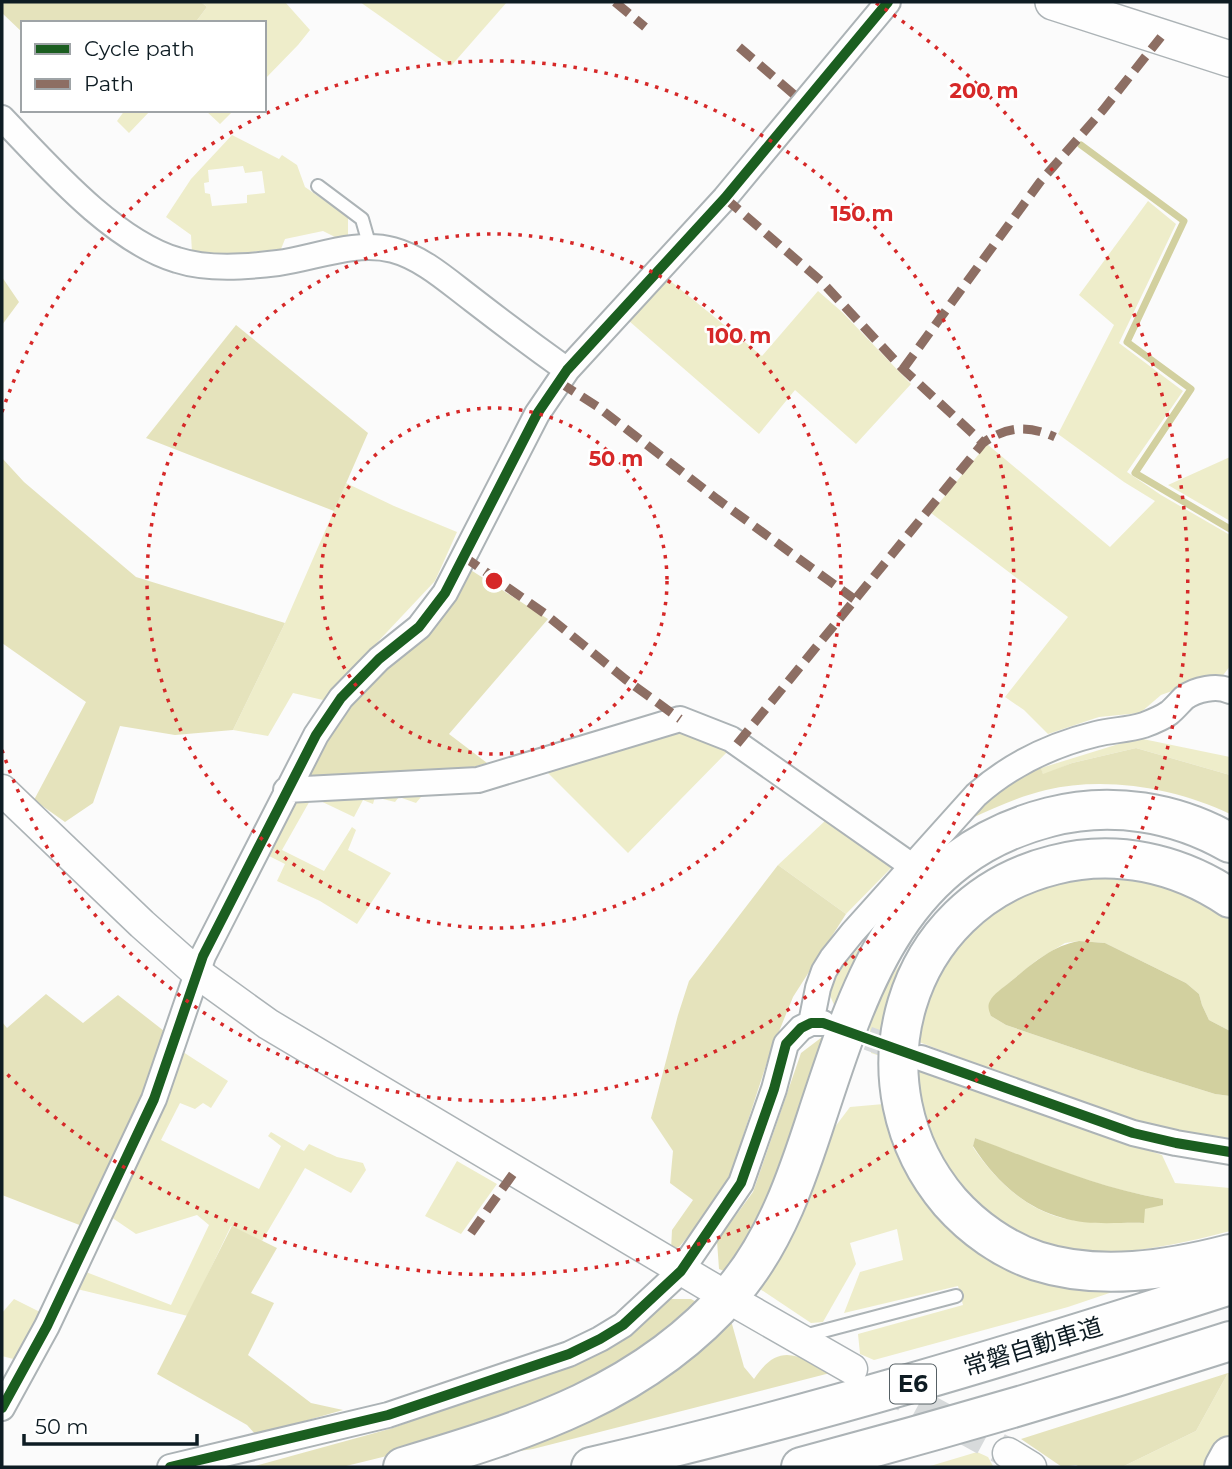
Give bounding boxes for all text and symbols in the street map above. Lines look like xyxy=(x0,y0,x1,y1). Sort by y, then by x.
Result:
legend xyxy=(21,21,266,112)
text: Cycle path xyxy=(84,36,195,61)
text: Path xyxy=(84,71,134,96)
text: 200 m xyxy=(950,78,1018,103)
text: 150 m xyxy=(831,201,893,226)
text: 100 m xyxy=(707,323,771,348)
text: 50 m xyxy=(589,446,643,471)
centre of rings xyxy=(482,569,506,593)
street label: 常磐自動車道 xyxy=(960,1312,1106,1381)
road number: E6 xyxy=(890,1364,936,1404)
scale bar xyxy=(24,1402,198,1446)
text: 50 m xyxy=(35,1414,89,1439)

